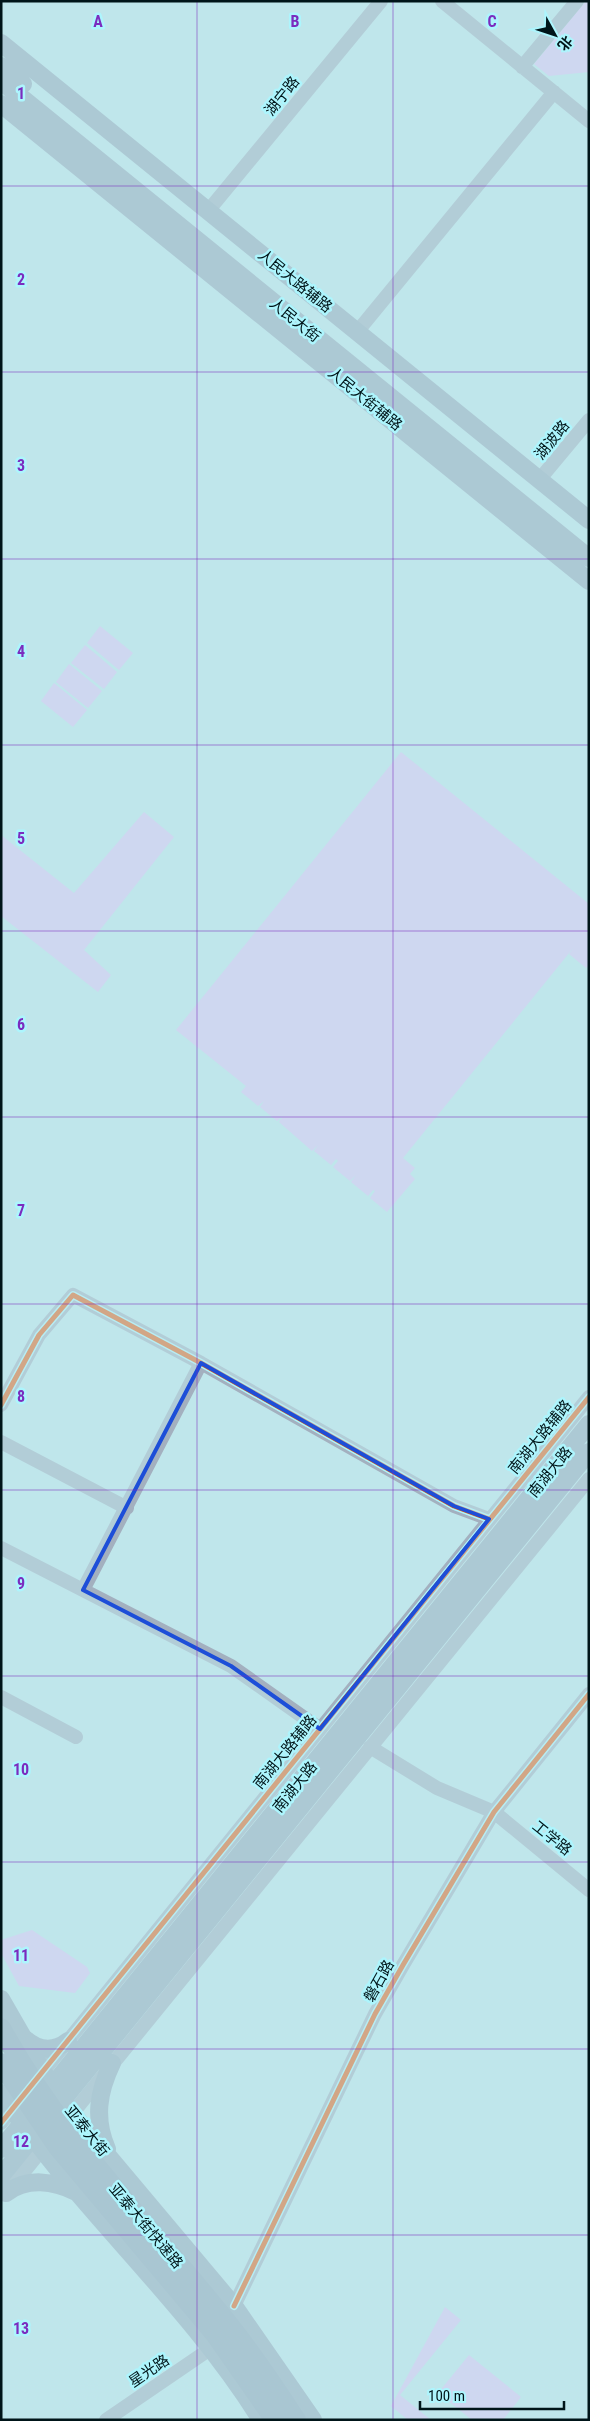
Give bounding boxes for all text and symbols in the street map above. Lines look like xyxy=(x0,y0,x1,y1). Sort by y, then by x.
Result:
north arrow xyxy=(530,10,580,60)
text: A xyxy=(93,12,103,31)
text: B xyxy=(291,12,300,31)
text: C xyxy=(487,12,497,31)
text: 北 xyxy=(554,33,576,54)
street label: 湖宁路 xyxy=(261,73,303,119)
text: 1 xyxy=(17,84,25,103)
street label: 人民大路辅路 xyxy=(254,246,336,316)
text: 2 xyxy=(17,270,25,289)
street label: 人民大街 xyxy=(266,294,324,346)
street label: 人民大街辅路 xyxy=(324,364,406,434)
street label: 湖波路 xyxy=(531,417,573,463)
text: 3 xyxy=(17,456,25,475)
text: 4 xyxy=(17,642,25,661)
text: 5 xyxy=(17,829,25,848)
text: 6 xyxy=(17,1015,25,1034)
text: 7 xyxy=(17,1201,25,1220)
text: 8 xyxy=(17,1387,25,1406)
street label: 南湖大路辅路 xyxy=(505,1396,575,1478)
street label: 南湖大路 xyxy=(524,1443,576,1501)
text: 9 xyxy=(17,1574,25,1593)
street label: 南湖大路辅路 xyxy=(250,1711,320,1793)
street label: 南湖大路 xyxy=(269,1758,321,1816)
text: 10 xyxy=(13,1760,29,1779)
street label: 工学路 xyxy=(529,1817,575,1859)
text: 11 xyxy=(13,1946,29,1965)
street label: 磐石路 xyxy=(360,1957,398,2005)
street label: 亚泰大街 xyxy=(61,2102,113,2160)
text: 12 xyxy=(13,2132,29,2151)
street label: 亚泰大街快速路 xyxy=(105,2180,187,2272)
text: 13 xyxy=(13,2319,29,2338)
street label: 星光路 xyxy=(125,2351,173,2391)
scale bar xyxy=(420,2378,564,2410)
text: 100 m xyxy=(428,2387,465,2405)

